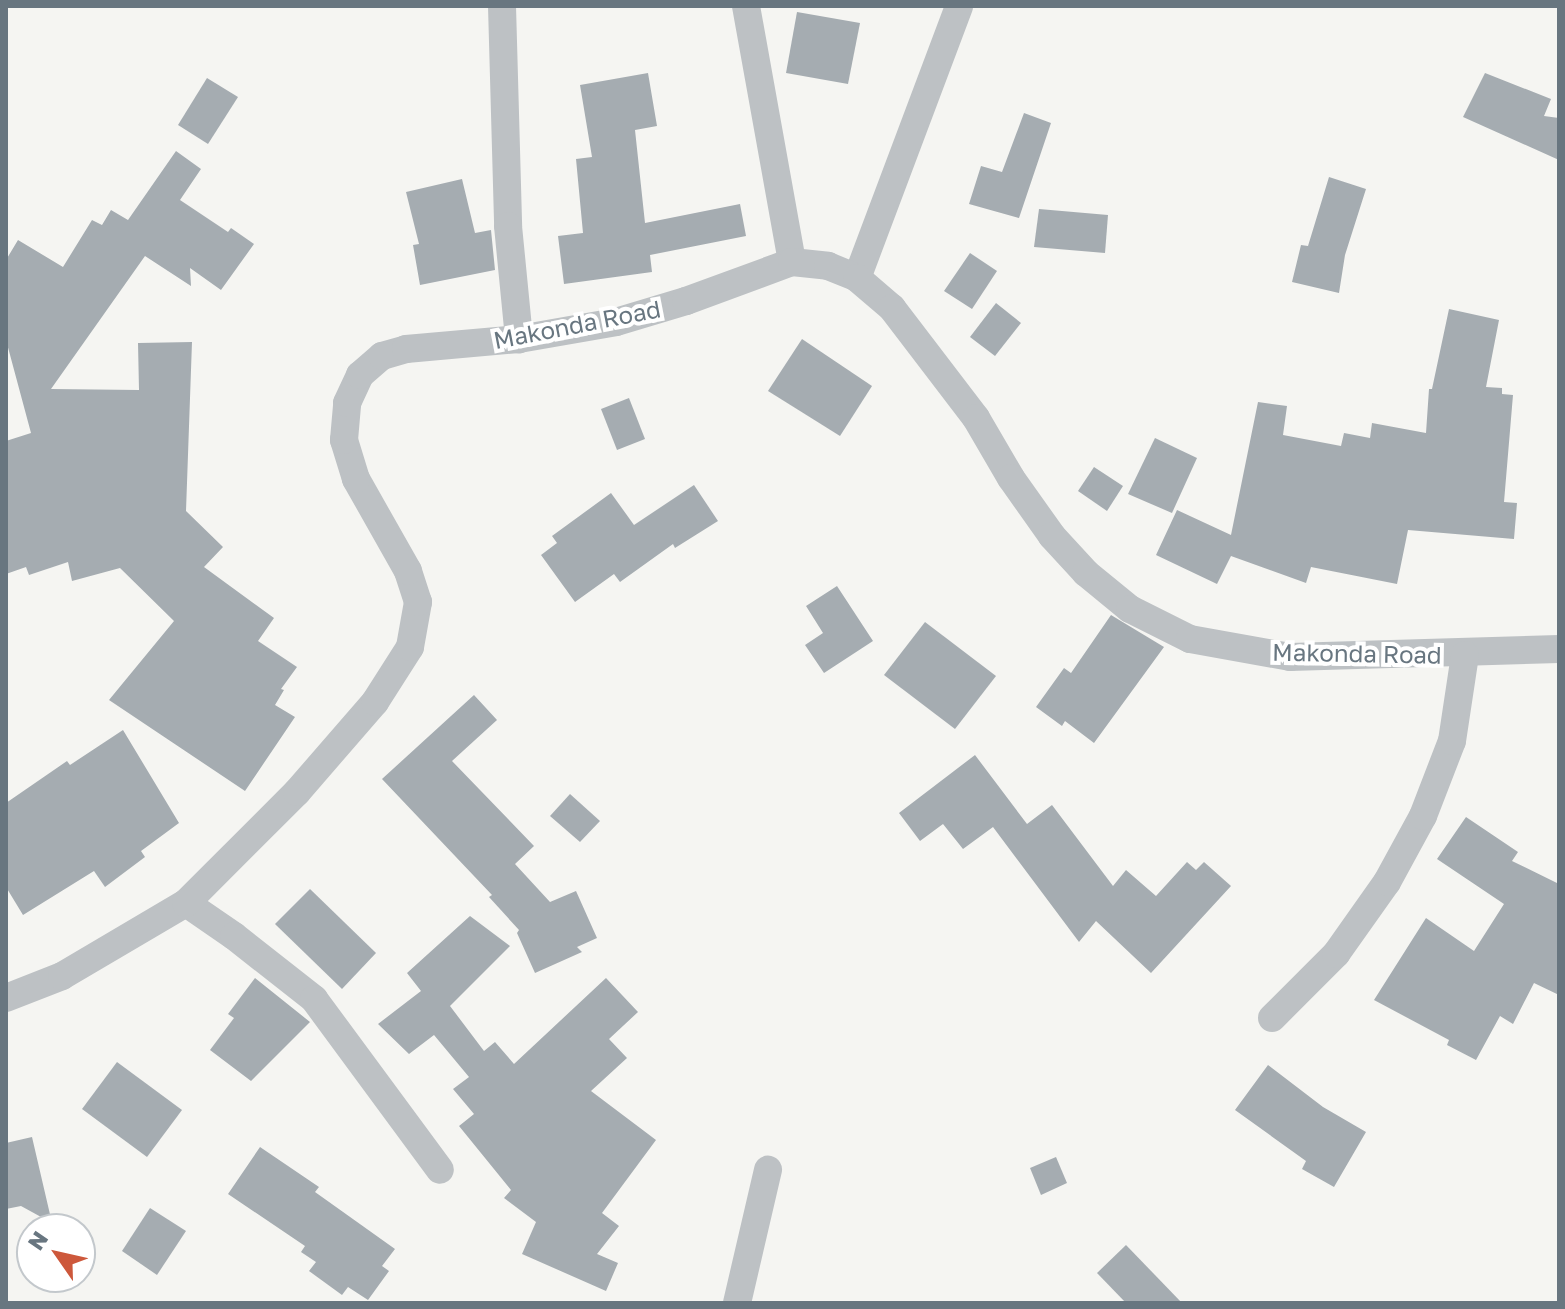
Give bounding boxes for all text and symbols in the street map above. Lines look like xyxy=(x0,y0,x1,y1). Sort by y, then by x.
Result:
street label: Makonda Road xyxy=(491,294,663,354)
street label: Makonda Road xyxy=(1272,637,1442,669)
north arrow xyxy=(16,1213,96,1293)
text: N xyxy=(21,1226,53,1255)

